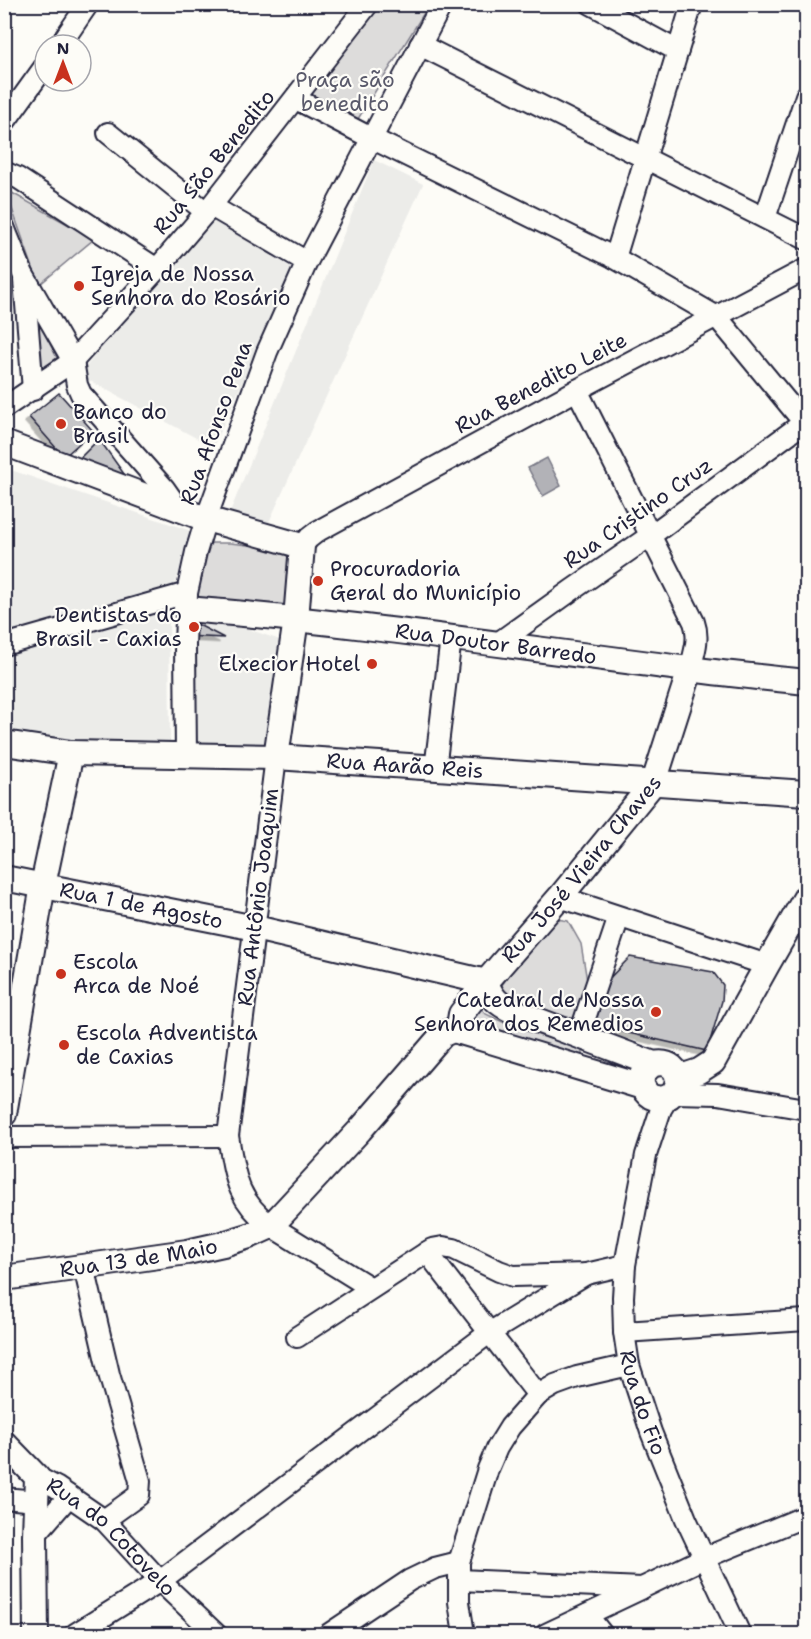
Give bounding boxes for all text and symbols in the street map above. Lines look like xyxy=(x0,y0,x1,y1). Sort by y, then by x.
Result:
north arrow xyxy=(33,33,93,93)
text: N xyxy=(57,38,69,59)
park label: Praça são benedito xyxy=(295,66,395,118)
street label: Rua São Benedito xyxy=(147,84,281,240)
place label: Igreja de Nossa Senhora do Rosário xyxy=(91,260,291,312)
marker: Igreja de Nossa Senhora do Rosário xyxy=(72,279,86,293)
street label: Rua Benedito Leite xyxy=(450,326,632,440)
street label: Rua Afonso Pena xyxy=(173,337,259,509)
place label: Banco do Brasil xyxy=(73,398,167,450)
marker: Banco do Brasil xyxy=(54,417,68,431)
street label: Rua Cristino Cruz xyxy=(558,451,718,575)
place label: Procuradoria Geral do Município xyxy=(330,555,521,607)
marker: Procuradoria Geral do Município xyxy=(311,574,325,588)
place label: Dentistas do Brasil - Caxias xyxy=(36,601,182,653)
street label: Rua Doutor Barredo xyxy=(394,617,599,671)
marker: Dentistas do Brasil - Caxias xyxy=(187,620,201,634)
place label: Elxecior Hotel xyxy=(219,650,361,678)
marker: Elxecior Hotel xyxy=(365,657,379,671)
street label: Rua Aarão Reis xyxy=(326,746,484,785)
street label: Rua José Vieira Chaves xyxy=(495,769,668,969)
street label: Rua Antônio Joaquim xyxy=(231,786,285,1008)
street label: Rua 1 de Agosto xyxy=(57,875,225,935)
place label: Escola Arca de Noé xyxy=(73,948,200,1000)
marker: Escola Arca de Noé xyxy=(54,967,68,981)
place label: Catedral de Nossa Senhora dos Remedios xyxy=(414,986,644,1038)
marker: Catedral de Nossa Senhora dos Remedios xyxy=(649,1005,663,1019)
place label: Escola Adventista de Caxias xyxy=(76,1019,258,1071)
marker: Escola Adventista de Caxias xyxy=(57,1038,71,1052)
street label: Rua 13 de Maio xyxy=(58,1232,220,1284)
street label: Rua do Fio xyxy=(613,1348,673,1459)
street label: Rua do Cotovelo xyxy=(42,1471,182,1603)

